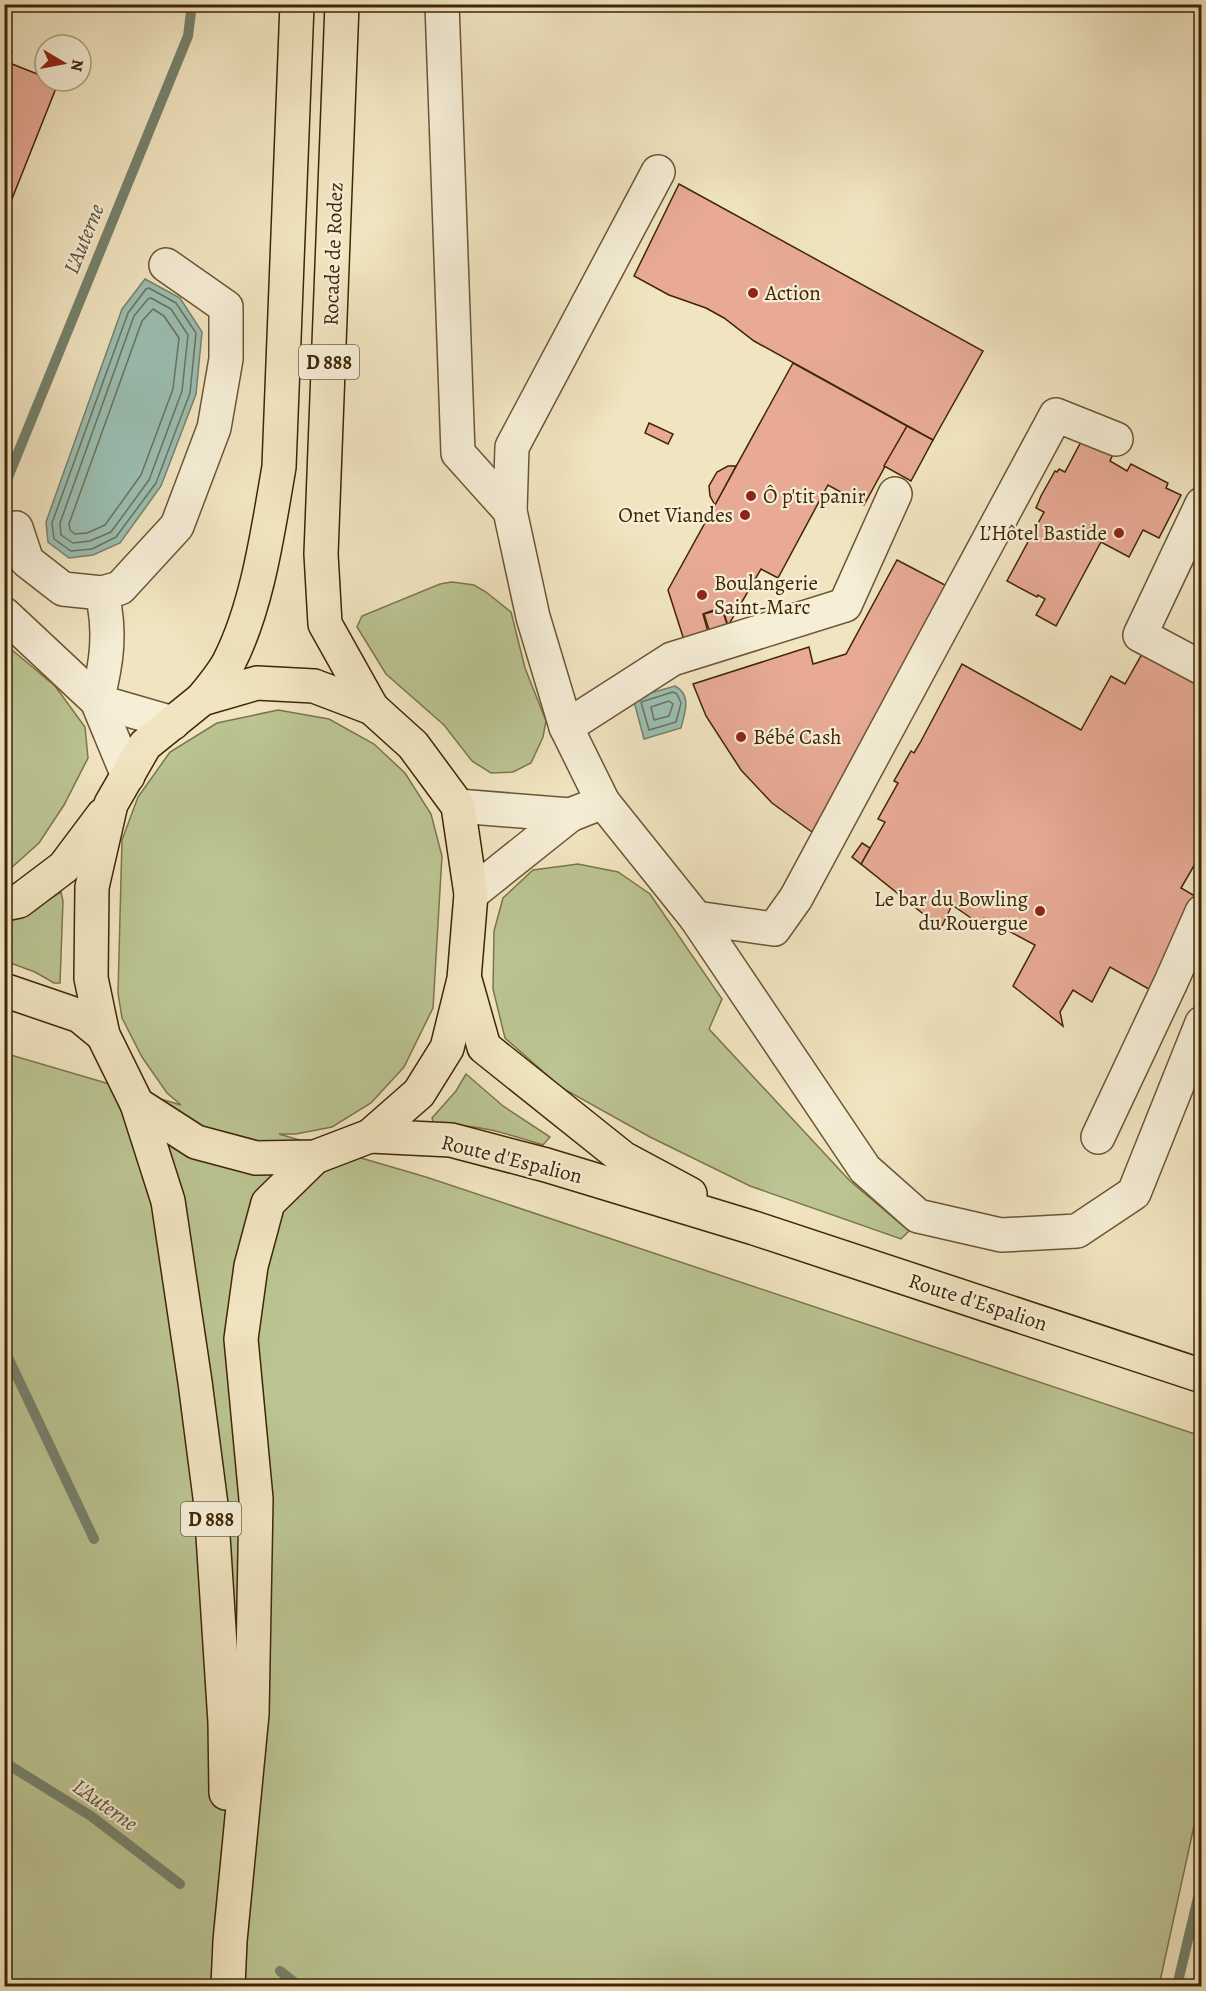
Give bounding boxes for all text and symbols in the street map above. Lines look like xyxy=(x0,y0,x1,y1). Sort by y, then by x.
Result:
north arrow xyxy=(33,33,93,93)
text: N xyxy=(65,58,89,73)
street label: Rocade de Rodez xyxy=(316,182,350,326)
water label: L'Auterne xyxy=(56,199,112,278)
place label: Action xyxy=(764,279,821,307)
marker: Action xyxy=(746,286,760,300)
road number: D 888 xyxy=(299,345,359,379)
place label: Ô p'tit panir xyxy=(763,482,866,510)
marker: Ô p'tit panir xyxy=(744,489,758,503)
place label: Onet Viandes xyxy=(618,501,733,529)
marker: Onet Viandes xyxy=(738,508,752,522)
place label: L’Hôtel Bastide xyxy=(979,519,1107,547)
marker: L’Hôtel Bastide xyxy=(1112,526,1126,540)
place label: Boulangerie Saint-Marc xyxy=(714,569,818,621)
marker: Boulangerie Saint-Marc xyxy=(695,588,709,602)
place label: Bébé Cash xyxy=(753,723,842,751)
marker: Bébé Cash xyxy=(734,730,748,744)
place label: Le bar du Bowling du Rouergue xyxy=(874,885,1028,937)
marker: Le bar du Bowling du Rouergue xyxy=(1033,904,1047,918)
street label: Route d'Espalion xyxy=(439,1128,585,1190)
street label: Route d'Espalion xyxy=(905,1266,1051,1338)
road number: D 888 xyxy=(181,1502,241,1536)
water label: L'Auterne xyxy=(66,1772,144,1838)

